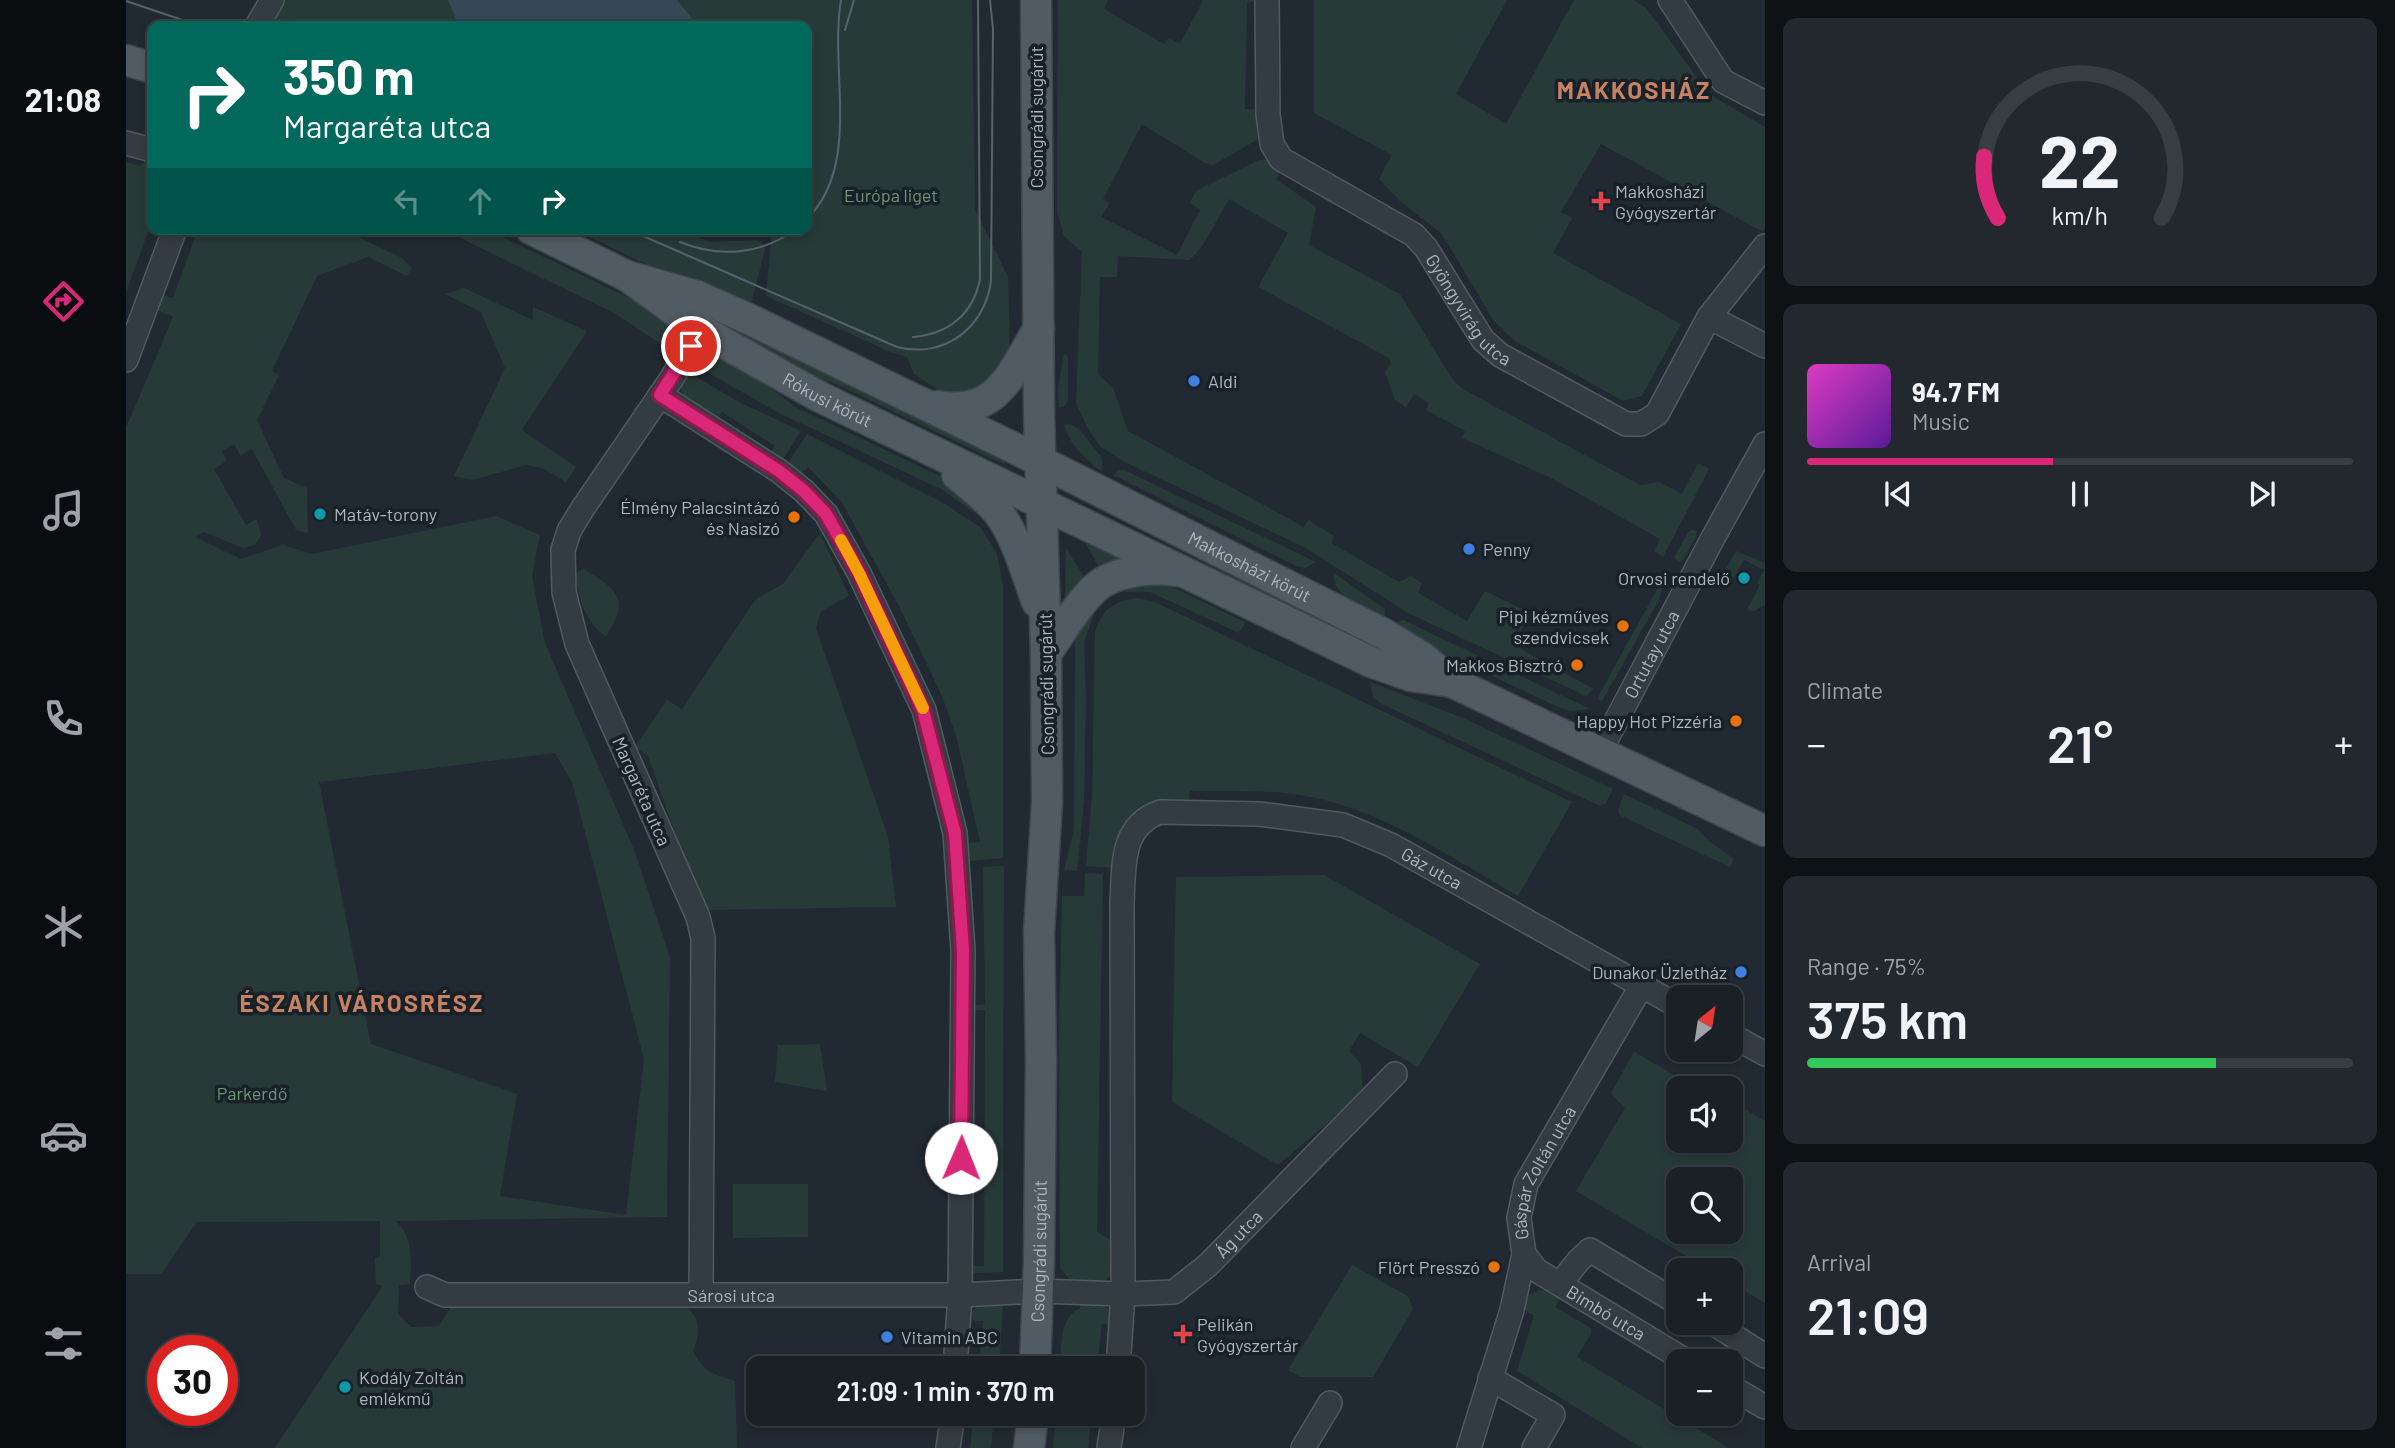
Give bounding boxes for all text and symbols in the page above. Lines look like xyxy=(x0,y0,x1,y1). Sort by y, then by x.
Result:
text: 350 m xyxy=(283,46,415,105)
street label: Csongrádi sugárút xyxy=(1025,46,1047,188)
icon: right xyxy=(168,49,259,140)
district label: MAKKOSHÁZ xyxy=(1557,75,1711,104)
text: 21:08 xyxy=(25,80,101,118)
text: Margaréta utca xyxy=(283,106,491,144)
text: 22 xyxy=(2039,115,2121,203)
place label: Makkosházi Gyógyszertár xyxy=(1615,180,1717,223)
icon: left xyxy=(388,182,426,220)
icon: ahead xyxy=(461,182,499,220)
icon: right xyxy=(534,182,572,220)
park label: Európa liget xyxy=(844,184,938,206)
marker: Makkosházi Gyógyszertár xyxy=(1593,193,1609,209)
text: km/h xyxy=(2052,200,2108,230)
street label: Gyöngyvirág utca xyxy=(1421,250,1515,370)
icon: directions xyxy=(39,277,88,326)
pin xyxy=(661,316,721,376)
icon: arrive xyxy=(672,327,710,365)
street label: Rókusi körút xyxy=(779,367,876,431)
place label: Aldi xyxy=(1208,370,1237,392)
marker: Aldi xyxy=(1186,373,1202,389)
text: 94.7 FM xyxy=(1912,376,2000,407)
text: Music xyxy=(1912,407,1970,435)
icon: previous xyxy=(1879,475,1917,513)
icon: pause xyxy=(2061,475,2099,513)
icon: next xyxy=(2243,475,2281,513)
icon: music xyxy=(39,486,88,535)
place label: Élmény Palacsintázó és Nasizó xyxy=(620,496,780,539)
place label: Matáv-torony xyxy=(334,503,437,525)
marker: Matáv-torony xyxy=(312,506,328,522)
marker: Élmény Palacsintázó és Nasizó xyxy=(786,509,802,525)
street label: Makkosházi körút xyxy=(1184,526,1315,606)
place label: Penny xyxy=(1483,538,1530,560)
marker: Penny xyxy=(1461,541,1477,557)
place label: Orvosi rendelő xyxy=(1618,567,1730,589)
marker: Orvosi rendelő xyxy=(1736,570,1752,586)
place label: Pipi kézműves szendvicsek xyxy=(1498,605,1609,648)
street label: Ortutay utca xyxy=(1619,606,1684,702)
street label: Csongrádi sugárút xyxy=(1034,613,1058,755)
marker: Pipi kézműves szendvicsek xyxy=(1615,618,1631,634)
place label: Makkos Bisztró xyxy=(1446,654,1563,676)
marker: Makkos Bisztró xyxy=(1569,657,1585,673)
text: Climate xyxy=(1807,676,1883,704)
icon: phone xyxy=(39,694,88,743)
place label: Happy Hot Pizzéria xyxy=(1577,710,1722,732)
text: 21° xyxy=(2047,711,2113,773)
marker: Happy Hot Pizzéria xyxy=(1728,713,1744,729)
text: − xyxy=(1807,720,1826,766)
text: + xyxy=(2334,720,2353,766)
street label: Margaréta utca xyxy=(608,733,676,849)
street label: Gáz utca xyxy=(1398,842,1466,894)
icon: climate xyxy=(39,902,88,951)
text: Range · 75% xyxy=(1807,952,1926,980)
place label: Dunakor Üzletház xyxy=(1592,961,1727,983)
marker: Dunakor Üzletház xyxy=(1733,964,1749,980)
north arrow xyxy=(1666,985,1743,1062)
map controls xyxy=(1666,985,1743,1426)
text: 375 km xyxy=(1807,987,1968,1049)
district label: ÉSZAKI VÁROSRÉSZ xyxy=(240,988,484,1017)
button: sound xyxy=(1666,1076,1743,1153)
park label: Parkerdő xyxy=(217,1082,287,1104)
street label: Gáspár Zoltán utca xyxy=(1508,1102,1580,1241)
icon: car xyxy=(39,1111,88,1160)
position arrow xyxy=(924,1121,998,1195)
button: search xyxy=(1666,1167,1743,1244)
street label: Csongrádi sugárút xyxy=(1026,1180,1051,1323)
street label: Ág utca xyxy=(1210,1205,1267,1262)
text: Arrival xyxy=(1807,1248,1871,1276)
place label: Flört Presszó xyxy=(1378,1256,1480,1278)
button: + xyxy=(1666,1258,1743,1335)
marker: Flört Presszó xyxy=(1486,1259,1502,1275)
street label: Bimbó utca xyxy=(1563,1280,1650,1345)
text: 21:09 xyxy=(1807,1283,1929,1345)
street label: Sárosi utca xyxy=(688,1284,775,1306)
place label: Pelikán Gyógyszertár xyxy=(1197,1313,1299,1356)
icon: filters xyxy=(39,1319,88,1368)
place label: Vitamin ABC xyxy=(901,1326,998,1348)
marker: Pelikán Gyógyszertár xyxy=(1175,1326,1191,1342)
marker: Vitamin ABC xyxy=(879,1329,895,1345)
speed limit sign: 30 xyxy=(147,1335,238,1426)
button: − xyxy=(1666,1349,1743,1426)
place label: Kodály Zoltán emlékmű xyxy=(359,1366,464,1409)
text: 21:09 · 1 min · 370 m xyxy=(836,1375,1055,1406)
marker: Kodály Zoltán emlékmű xyxy=(337,1379,353,1395)

